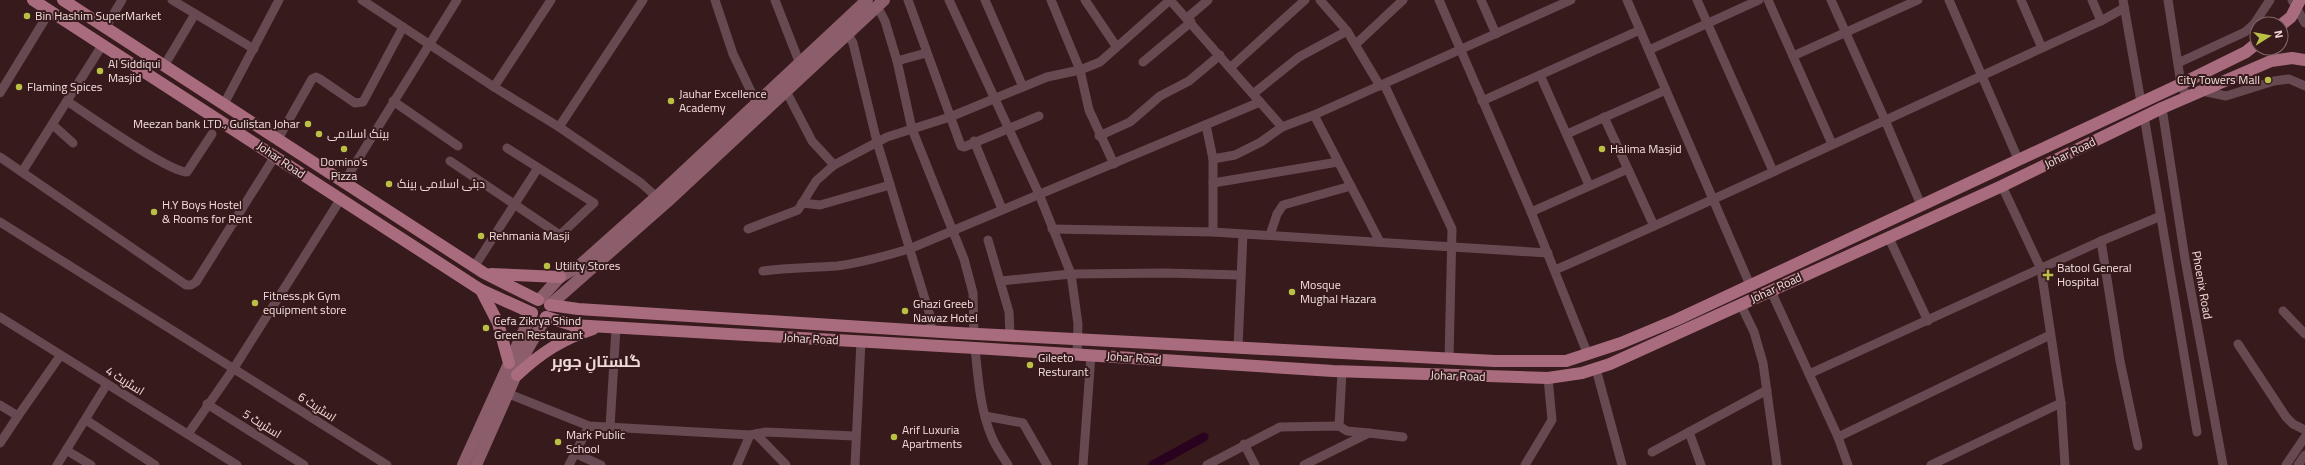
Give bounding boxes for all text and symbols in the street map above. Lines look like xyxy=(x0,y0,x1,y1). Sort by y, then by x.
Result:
place label: Bin Hashim SuperMarket xyxy=(35,4,162,27)
marker: Bin Hashim SuperMarket xyxy=(22,11,32,21)
north arrow xyxy=(2249,16,2289,56)
text: N xyxy=(2268,29,2289,40)
place label: Al Siddiqui Masjid xyxy=(108,52,160,89)
marker: Al Siddiqui Masjid xyxy=(95,66,105,76)
place label: City Towers Mall xyxy=(2177,68,2260,91)
place label: Flaming Spices xyxy=(27,75,103,98)
marker: City Towers Mall xyxy=(2263,75,2273,85)
marker: Flaming Spices xyxy=(14,82,24,92)
place label: Jauhar Excellence Academy xyxy=(679,82,767,119)
marker: Jauhar Excellence Academy xyxy=(666,96,676,106)
place label: Meezan bank LTD., Gulistan Johar xyxy=(133,112,300,135)
marker: Meezan bank LTD., Gulistan Johar xyxy=(303,119,313,129)
place label: بینک اسلامی xyxy=(327,122,389,145)
marker: بینک اسلامی xyxy=(314,129,324,139)
street label: Johar Road xyxy=(2040,130,2100,175)
street label: Johar Road xyxy=(252,135,311,185)
place label: Halima Masjid xyxy=(1610,137,1682,160)
marker: Domino's Pizza xyxy=(339,144,349,154)
marker: Halima Masjid xyxy=(1597,144,1607,154)
place label: Domino's Pizza xyxy=(320,150,368,187)
place label: دبئی اسلامی بینک xyxy=(397,172,485,195)
marker: دبئی اسلامی بینک xyxy=(384,179,394,189)
place label: H.Y Boys Hostel & Rooms for Rent xyxy=(162,193,253,230)
marker: H.Y Boys Hostel & Rooms for Rent xyxy=(149,207,159,217)
place label: Rehmania Masji xyxy=(489,224,570,247)
marker: Rehmania Masji xyxy=(476,231,486,241)
street label: Phoenix Road xyxy=(2185,249,2220,321)
place label: Utility Stores xyxy=(555,254,621,277)
place label: Batool General Hospital xyxy=(2057,256,2132,293)
marker: Utility Stores xyxy=(542,261,552,271)
street label: Johar Road xyxy=(1746,265,1806,310)
marker: Batool General Hospital xyxy=(2042,269,2054,281)
place label: Mosque Mughal Hazara xyxy=(1300,273,1376,310)
place label: Fitness.pk Gym equipment store xyxy=(263,284,346,321)
marker: Mosque Mughal Hazara xyxy=(1287,287,1297,297)
place label: Ghazi Greeb Nawaz Hotel xyxy=(913,292,978,329)
marker: Fitness.pk Gym equipment store xyxy=(250,298,260,308)
marker: Ghazi Greeb Nawaz Hotel xyxy=(900,306,910,316)
place label: Cefa Zikrya Shind Green Restaurant xyxy=(494,309,584,346)
marker: Cefa Zikrya Shind Green Restaurant xyxy=(481,323,491,333)
street label: Johar Road xyxy=(783,326,839,351)
street label: Johar Road xyxy=(1106,344,1162,371)
district label: گلستانِ جوہر xyxy=(550,346,641,376)
place label: Gileeto Resturant xyxy=(1038,346,1089,383)
street label: اسٹریٹ 4 xyxy=(101,360,149,402)
marker: Gileeto Resturant xyxy=(1025,360,1035,370)
street label: Johar Road xyxy=(1430,363,1486,388)
street label: اسٹریٹ 6 xyxy=(293,385,341,428)
street label: اسٹریٹ 5 xyxy=(238,403,286,445)
place label: Arif Luxuria Apartments xyxy=(902,418,963,455)
place label: Mark Public School xyxy=(566,423,625,460)
marker: Arif Luxuria Apartments xyxy=(889,432,899,442)
marker: Mark Public School xyxy=(553,437,563,447)

